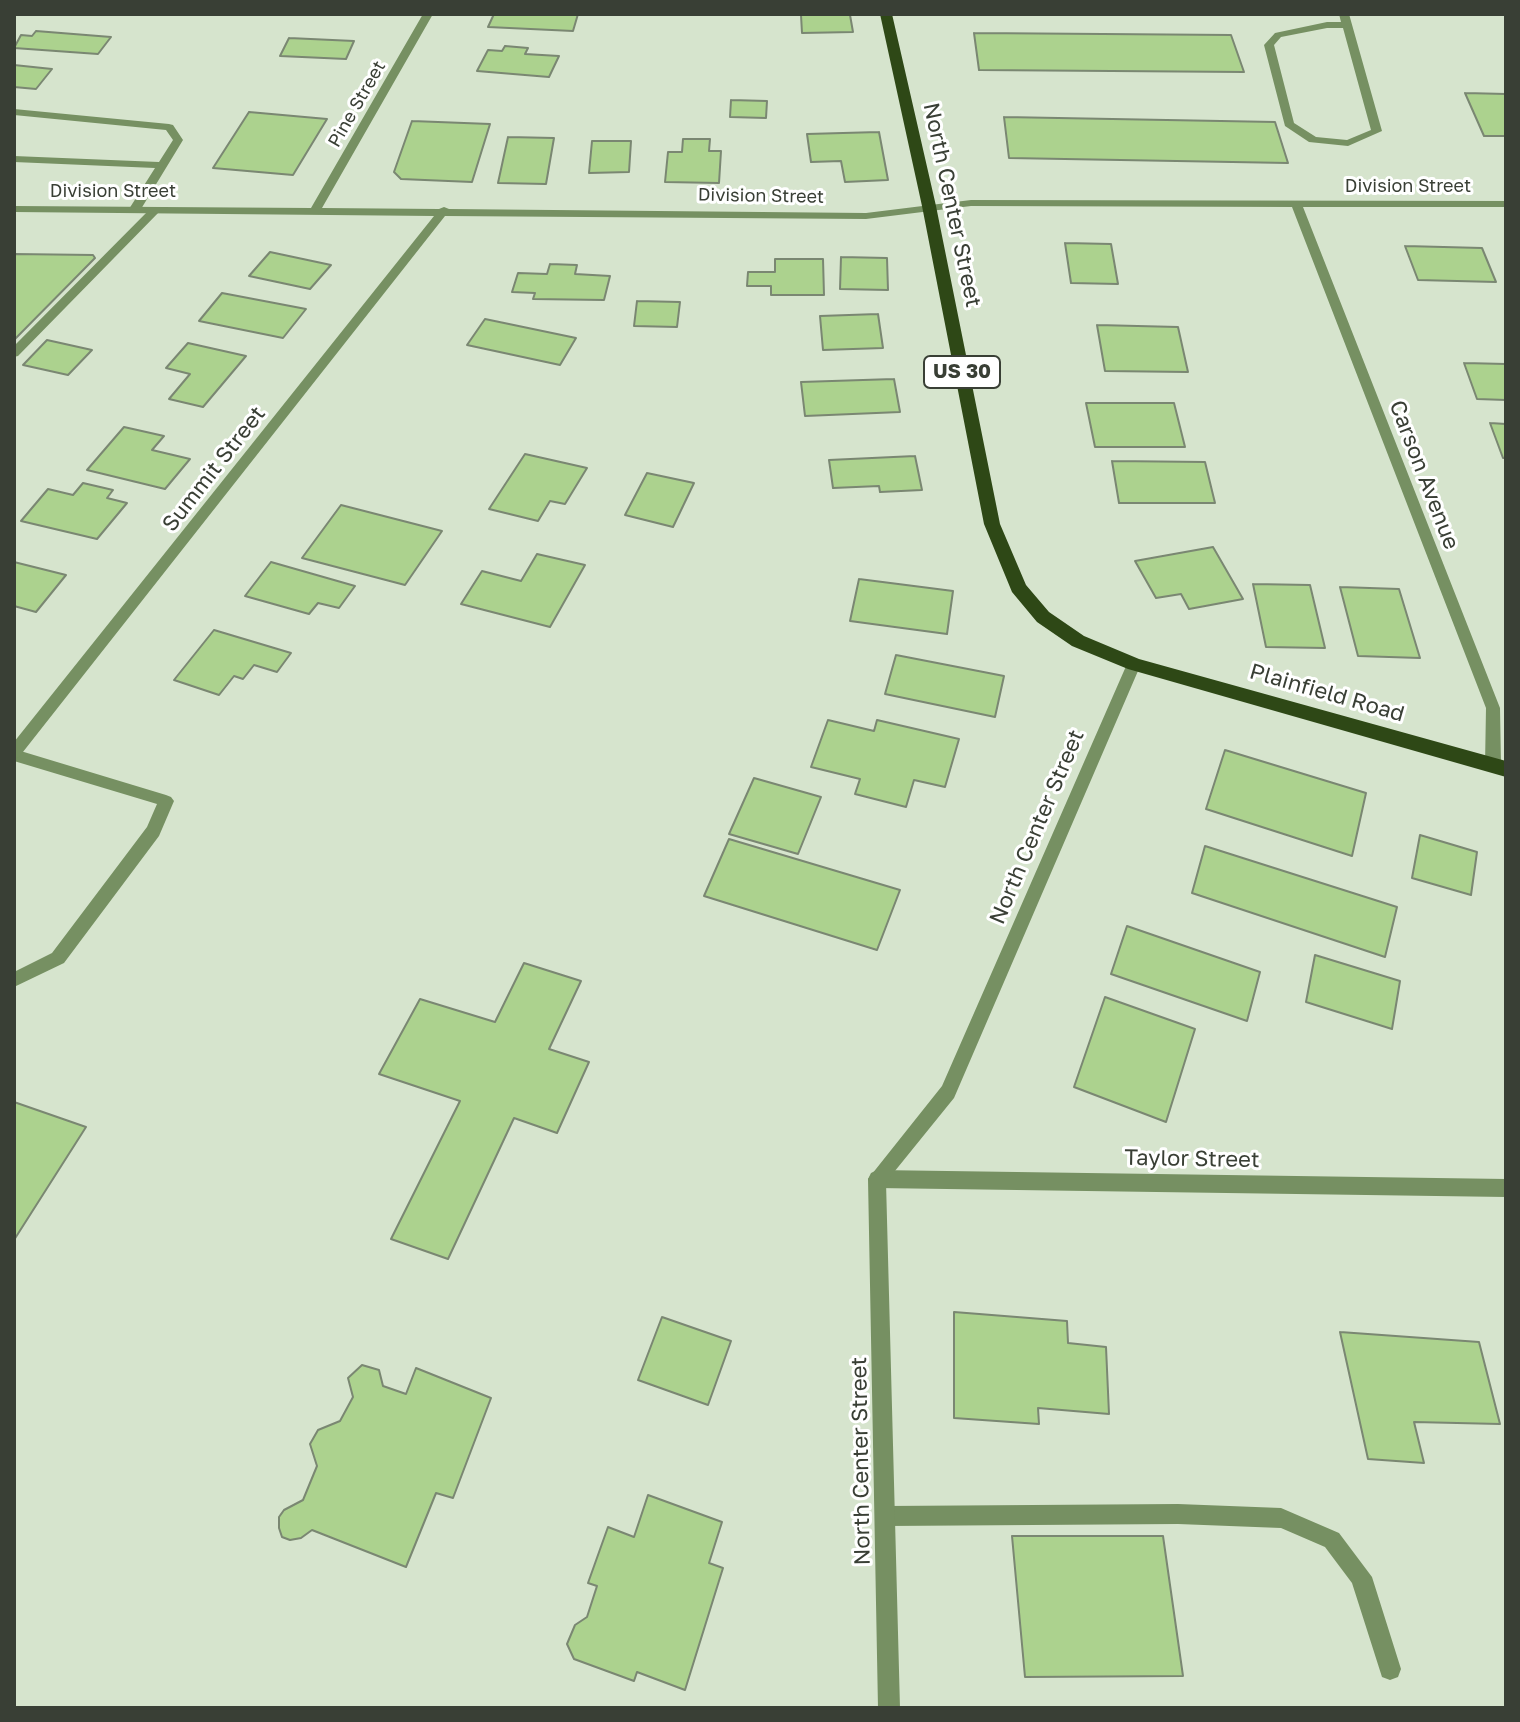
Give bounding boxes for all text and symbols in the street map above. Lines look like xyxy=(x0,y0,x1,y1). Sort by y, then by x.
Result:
street label: Pine Street xyxy=(324,57,390,151)
street label: North Center Street xyxy=(917,100,987,310)
street label: Division Street xyxy=(1345,175,1471,197)
street label: Division Street xyxy=(50,180,176,202)
street label: Division Street xyxy=(698,184,824,208)
road number: US 30 xyxy=(924,356,1000,388)
street label: Carson Avenue xyxy=(1383,397,1465,553)
street label: Summit Street xyxy=(157,401,271,537)
street label: Plainfield Road xyxy=(1247,658,1407,728)
street label: North Center Street xyxy=(984,726,1090,928)
street label: Taylor Street xyxy=(1124,1145,1260,1173)
street label: North Center Street xyxy=(846,1357,876,1565)

